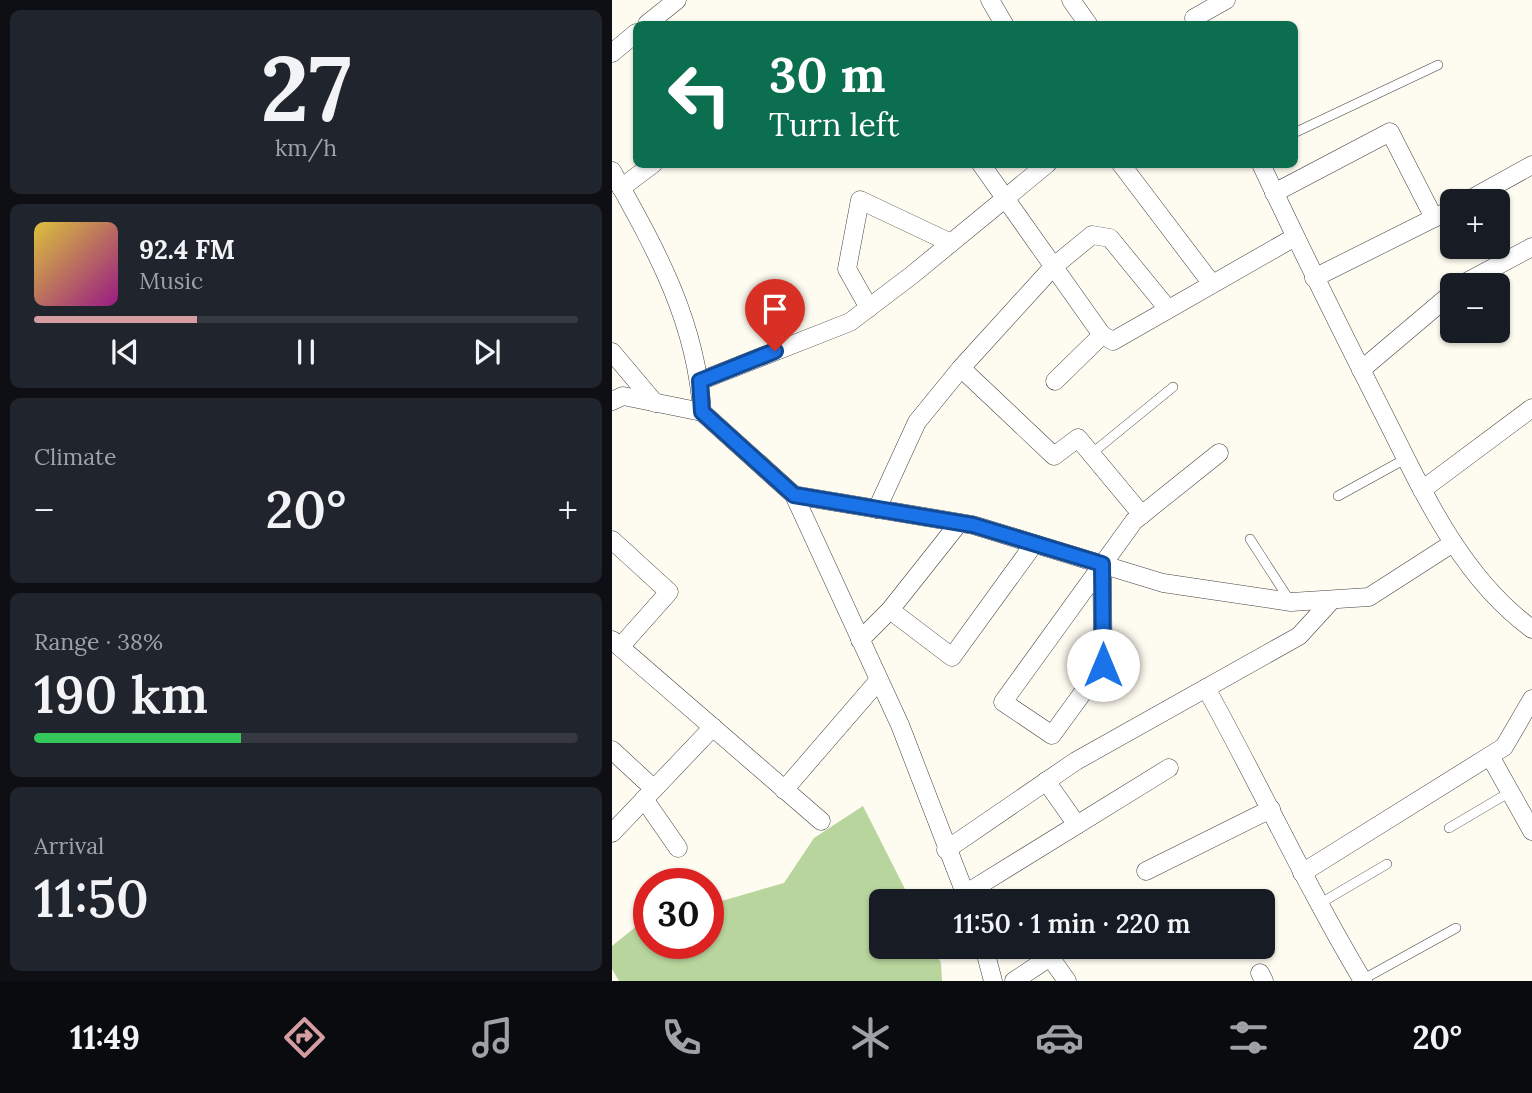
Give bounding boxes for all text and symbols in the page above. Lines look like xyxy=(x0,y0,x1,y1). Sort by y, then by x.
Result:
text: 27 xyxy=(260,29,352,146)
text: 30 m xyxy=(769,43,886,105)
icon: left xyxy=(654,49,745,140)
text: Turn left xyxy=(769,104,899,145)
text: km/h xyxy=(275,133,337,162)
map controls xyxy=(1440,189,1510,343)
button: + xyxy=(1440,189,1510,259)
text: 92.4 FM xyxy=(139,233,235,266)
text: Music xyxy=(139,266,203,295)
button: − xyxy=(1440,273,1510,343)
pin xyxy=(745,279,805,351)
icon: arrive xyxy=(756,290,794,328)
icon: previous xyxy=(106,333,144,371)
icon: pause xyxy=(287,333,325,371)
icon: next xyxy=(468,333,506,371)
text: Climate xyxy=(34,442,116,471)
text: 20° xyxy=(266,476,346,542)
text: − xyxy=(34,486,54,534)
text: + xyxy=(558,486,578,534)
text: Range · 38% xyxy=(34,627,163,656)
position arrow xyxy=(1066,628,1140,702)
text: 190 km xyxy=(34,661,208,727)
text: Arrival xyxy=(34,831,104,860)
text: 11:50 xyxy=(34,865,149,931)
speed limit sign: 30 xyxy=(633,868,724,959)
text: 11:50 · 1 min · 220 m xyxy=(954,907,1190,940)
icon: directions xyxy=(280,1013,329,1062)
icon: music xyxy=(468,1013,517,1062)
icon: phone xyxy=(657,1013,706,1062)
icon: climate xyxy=(846,1013,895,1062)
icon: car xyxy=(1035,1013,1084,1062)
icon: filters xyxy=(1224,1013,1273,1062)
text: 11:49 xyxy=(70,1017,140,1058)
text: 20° xyxy=(1412,1017,1462,1058)

